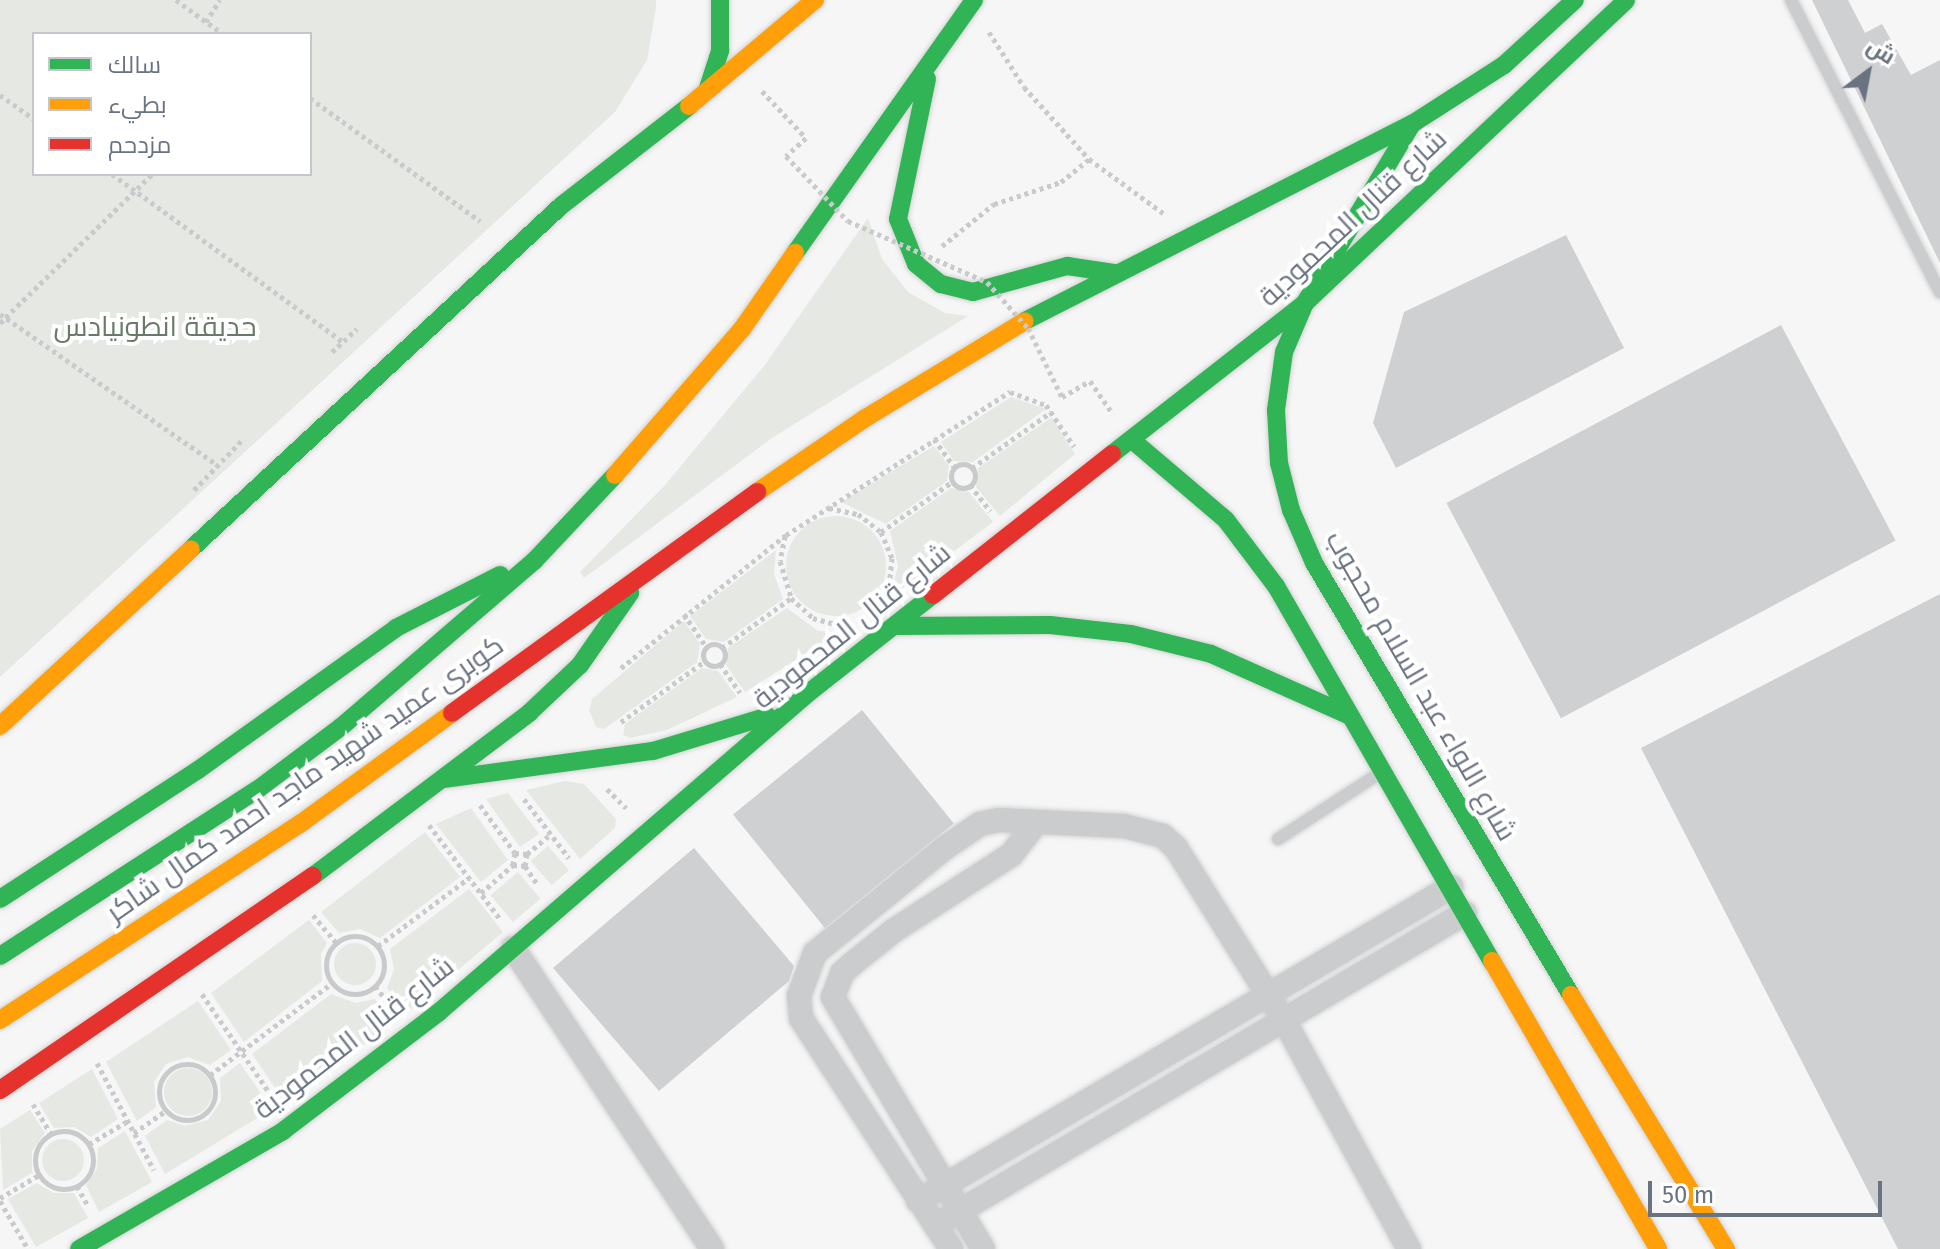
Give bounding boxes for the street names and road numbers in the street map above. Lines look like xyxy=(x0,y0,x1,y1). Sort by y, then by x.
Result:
street label: شارع قنال المحمودية xyxy=(1252,122,1454,314)
street label: شارع اللواء عبد السلام محجوب xyxy=(1318,525,1524,847)
street label: شارع قنال المحمودية xyxy=(746,536,958,716)
street label: كوبرى عميد شهيد ماجد احمد كمال شاكر xyxy=(100,628,510,930)
street label: شارع قنال المحمودية xyxy=(247,949,461,1127)

